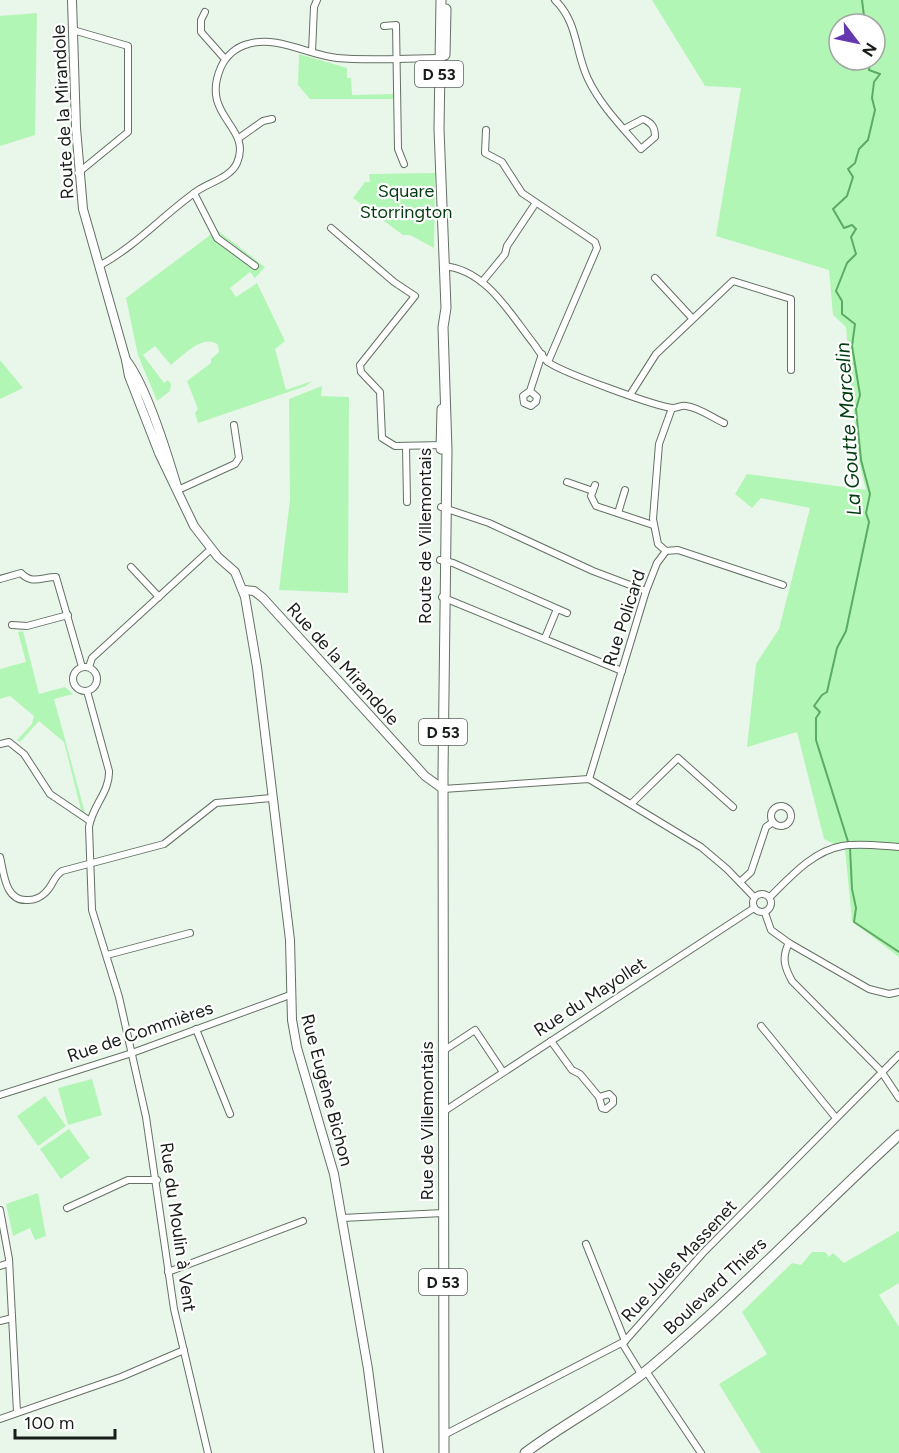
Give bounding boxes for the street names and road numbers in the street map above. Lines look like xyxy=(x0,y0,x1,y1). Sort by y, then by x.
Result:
street label: Route de la Mirandole xyxy=(47,24,79,200)
road number: D 53 xyxy=(415,61,463,87)
street label: Route de Villemontais xyxy=(414,448,436,624)
street label: Rue Policard xyxy=(598,567,650,669)
street label: Rue de la Mirandole xyxy=(282,598,404,730)
road number: D 53 xyxy=(419,719,467,745)
street label: Rue du Mayollet xyxy=(530,953,650,1041)
street label: Rue de Commières xyxy=(64,997,216,1067)
street label: Rue Eugène Bichon xyxy=(296,1012,358,1168)
street label: Rue de Villemontais xyxy=(416,1041,438,1201)
street label: Rue du Moulin à Vent xyxy=(155,1141,201,1313)
street label: Rue Jules Massenet xyxy=(617,1195,741,1327)
street label: Boulevard Thiers xyxy=(659,1233,771,1339)
road number: D 53 xyxy=(419,1269,467,1295)

